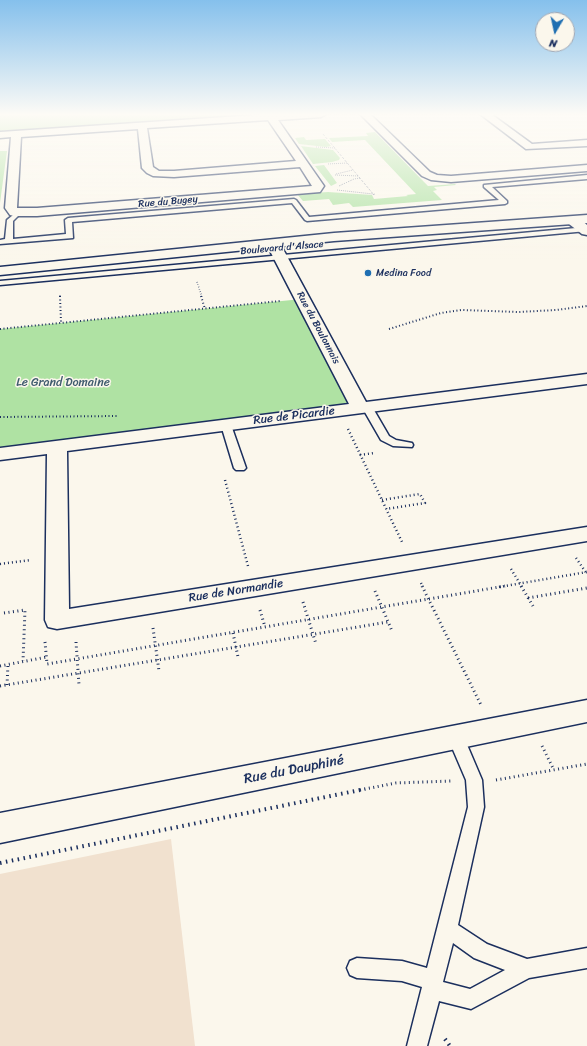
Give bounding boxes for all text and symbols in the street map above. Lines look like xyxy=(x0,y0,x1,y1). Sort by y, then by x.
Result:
north arrow xyxy=(535,12,575,52)
text: N xyxy=(548,33,558,53)
street label: Rue du Bugey xyxy=(138,193,198,211)
street label: Boulevard d'Alsace xyxy=(240,238,324,258)
place label: Medina Food xyxy=(376,267,431,279)
marker: Medina Food xyxy=(363,268,373,278)
street label: Rue du Boulonnais xyxy=(294,290,342,366)
park label: Le Grand Domaine xyxy=(16,376,110,390)
street label: Rue de Picardie xyxy=(252,404,336,428)
street label: Rue de Normandie xyxy=(188,576,284,606)
street label: Rue du Dauphiné xyxy=(243,752,345,788)

